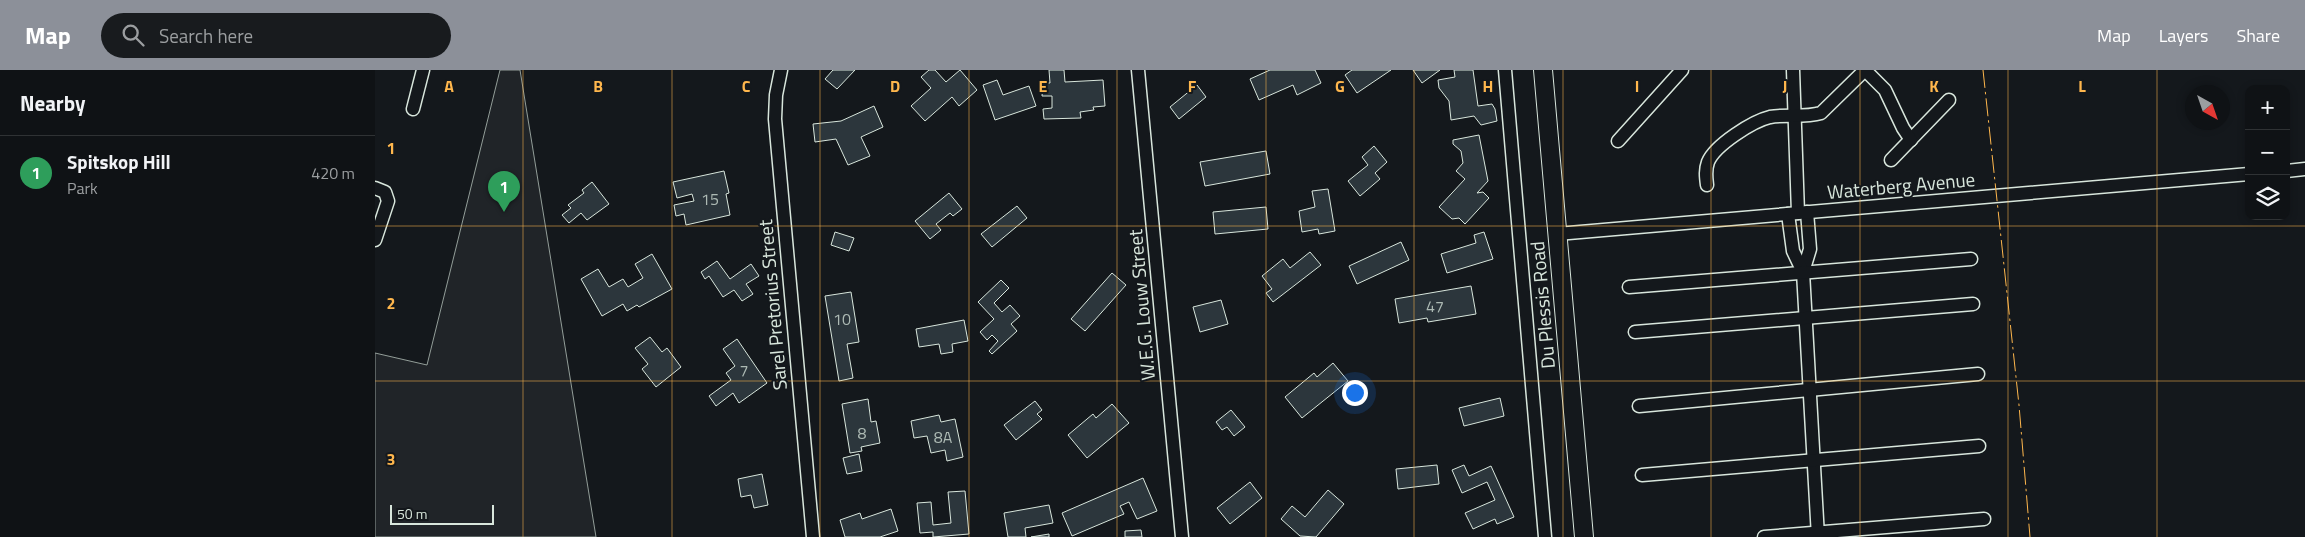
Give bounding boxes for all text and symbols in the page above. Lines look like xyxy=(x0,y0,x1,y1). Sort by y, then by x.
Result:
search box xyxy=(101,13,451,58)
text: Map xyxy=(25,17,71,53)
icon: search xyxy=(119,21,147,49)
text: Search here xyxy=(159,21,253,50)
text: Map xyxy=(2097,22,2131,49)
text: Layers xyxy=(2159,22,2208,49)
text: Share xyxy=(2236,22,2280,49)
text: A xyxy=(444,74,454,98)
text: B xyxy=(593,74,603,98)
text: C xyxy=(742,74,751,98)
text: D xyxy=(890,74,900,98)
text: E xyxy=(1039,74,1048,98)
text: F xyxy=(1188,74,1197,98)
text: G xyxy=(1335,74,1345,98)
text: H xyxy=(1483,74,1493,98)
text: I xyxy=(1635,74,1639,98)
text: J xyxy=(1783,74,1787,98)
text: K xyxy=(1929,74,1939,98)
text: L xyxy=(2078,74,2086,98)
north arrow xyxy=(2185,85,2230,130)
map controls xyxy=(2245,85,2290,220)
button: + xyxy=(2245,85,2290,130)
text: Nearby xyxy=(20,87,85,119)
button: − xyxy=(2245,130,2290,175)
text: 1 xyxy=(387,136,395,160)
text: Spitskop Hill xyxy=(67,147,171,176)
text: 1 xyxy=(32,161,40,185)
text: 420 m xyxy=(311,161,355,185)
street label: Waterberg Avenue xyxy=(1826,164,1976,206)
pin: 1 xyxy=(488,171,520,212)
button: layers xyxy=(2245,175,2290,220)
text: Park xyxy=(67,176,98,200)
house number: 15 xyxy=(701,187,719,211)
street label: Sarel Pretorius Street xyxy=(750,218,794,391)
street label: W.E.G. Louw Street xyxy=(1120,228,1162,382)
street label: Du Plessis Road xyxy=(1522,240,1562,370)
text: 2 xyxy=(387,291,395,315)
house number: 47 xyxy=(1426,294,1444,318)
house number: 10 xyxy=(833,307,851,331)
house number: 7 xyxy=(740,358,748,382)
your location xyxy=(1342,380,1368,406)
house number: 8 xyxy=(858,421,867,445)
house number: 8A xyxy=(934,425,953,449)
text: 3 xyxy=(387,447,395,471)
scale bar xyxy=(390,502,494,525)
text: 50 m xyxy=(397,503,427,524)

